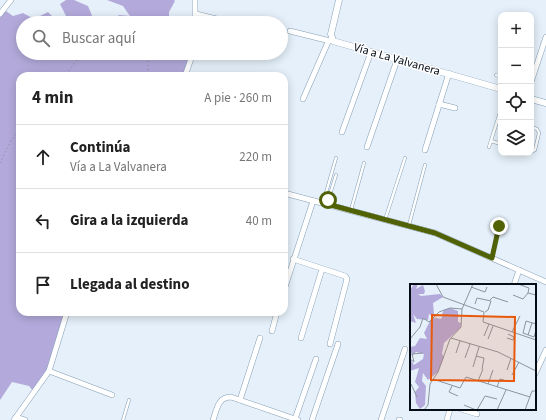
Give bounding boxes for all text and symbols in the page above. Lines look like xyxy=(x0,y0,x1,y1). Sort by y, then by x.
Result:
map controls xyxy=(498,12,534,156)
button: + xyxy=(498,12,534,48)
search box xyxy=(16,16,288,60)
icon: search xyxy=(30,27,52,49)
text: Buscar aquí xyxy=(62,28,135,49)
street label: Vía a La Valvanera xyxy=(352,39,442,80)
button: − xyxy=(498,48,534,84)
button: locate xyxy=(498,84,534,120)
text: 4 min xyxy=(32,86,73,110)
text: A pie · 260 m xyxy=(204,89,272,107)
button: layers xyxy=(498,120,534,156)
text: Continúa xyxy=(70,137,131,158)
icon: ahead xyxy=(32,146,54,168)
text: 220 m xyxy=(239,148,272,166)
text: Vía a La Valvanera xyxy=(70,158,167,176)
route start xyxy=(319,191,337,209)
icon: left xyxy=(32,210,54,232)
text: Gira a la izquierda xyxy=(70,210,189,231)
text: 40 m xyxy=(246,212,272,230)
route end xyxy=(490,217,508,235)
icon: arrive xyxy=(32,274,54,296)
text: Llegada al destino xyxy=(70,274,190,295)
inset map xyxy=(410,284,536,410)

